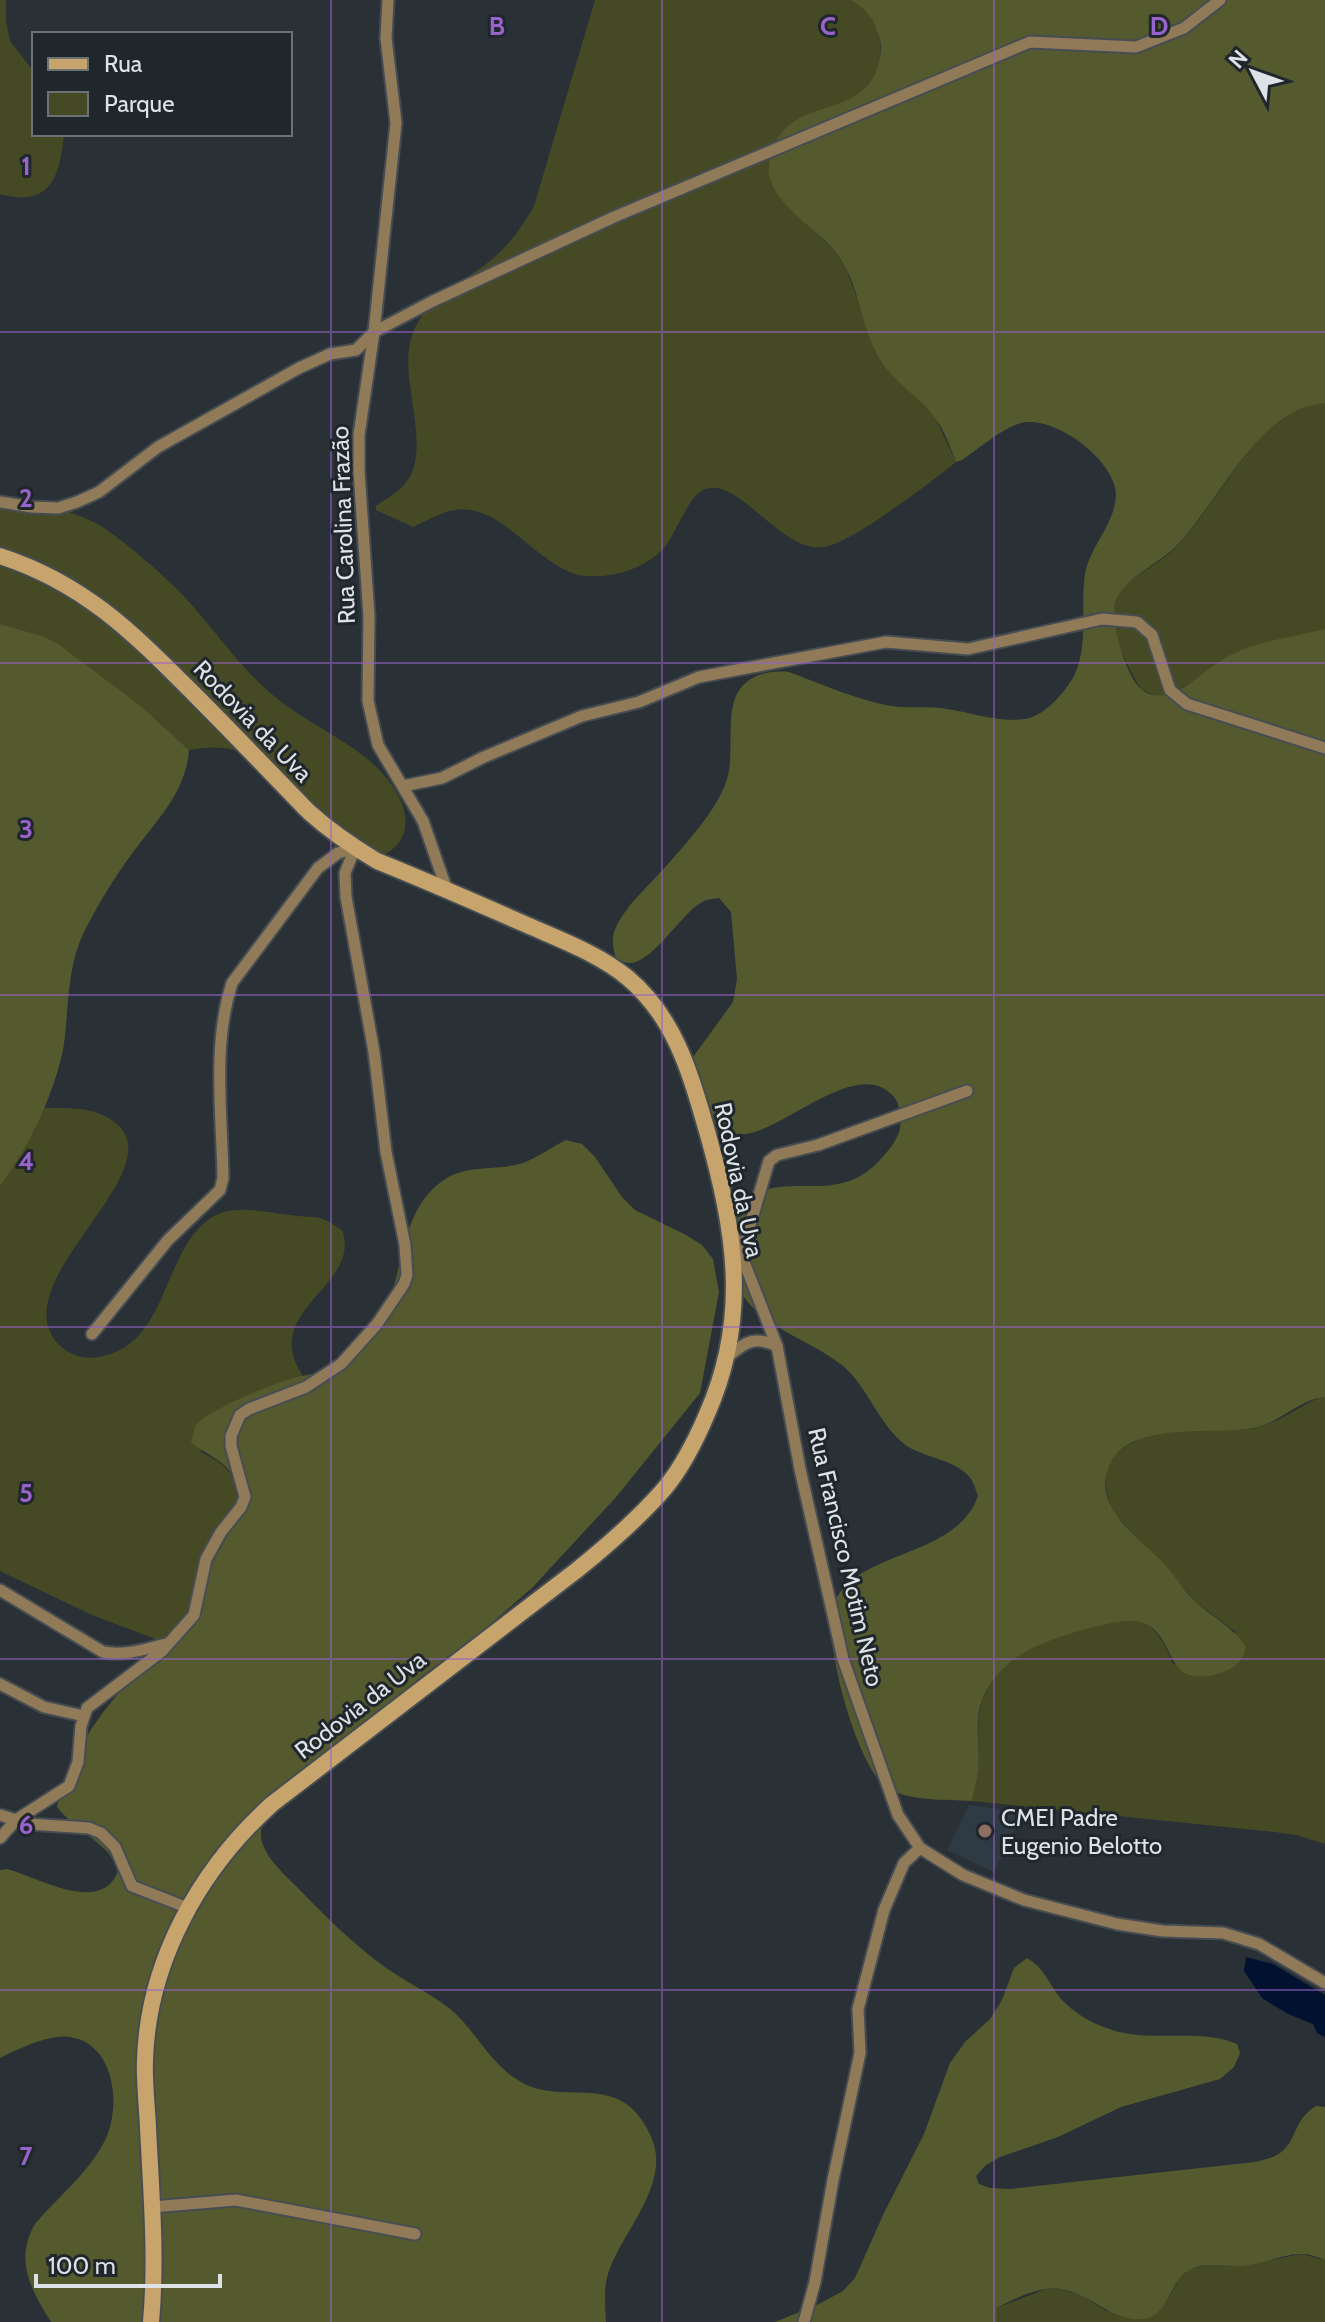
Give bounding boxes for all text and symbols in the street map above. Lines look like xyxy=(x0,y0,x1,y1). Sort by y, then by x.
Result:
text: B xyxy=(489,10,505,42)
text: C xyxy=(820,10,836,42)
text: D xyxy=(1150,10,1168,42)
legend xyxy=(32,32,292,136)
north arrow xyxy=(1213,32,1293,112)
text: N xyxy=(1223,44,1254,74)
text: Rua xyxy=(104,49,143,78)
text: Parque xyxy=(104,89,174,118)
text: 1 xyxy=(21,150,31,182)
street label: Rua Carolina Frazão xyxy=(325,426,361,624)
text: 2 xyxy=(19,482,33,514)
street label: Rodovia da Uva xyxy=(188,654,319,788)
text: 3 xyxy=(19,813,33,845)
street label: Rodovia da Uva xyxy=(708,1100,770,1261)
text: 4 xyxy=(18,1145,34,1177)
street label: Rua Francisco Motim Neto xyxy=(802,1425,890,1689)
text: 5 xyxy=(19,1477,33,1509)
street label: Rodovia da Uva xyxy=(289,1645,432,1765)
place label: CMEI Padre Eugenio Belotto xyxy=(1001,1803,1162,1860)
text: 6 xyxy=(19,1809,33,1841)
marker: CMEI Padre Eugenio Belotto xyxy=(976,1822,994,1840)
text: 7 xyxy=(19,2140,33,2172)
scale bar xyxy=(36,2238,220,2288)
text: 100 m xyxy=(48,2251,116,2280)

